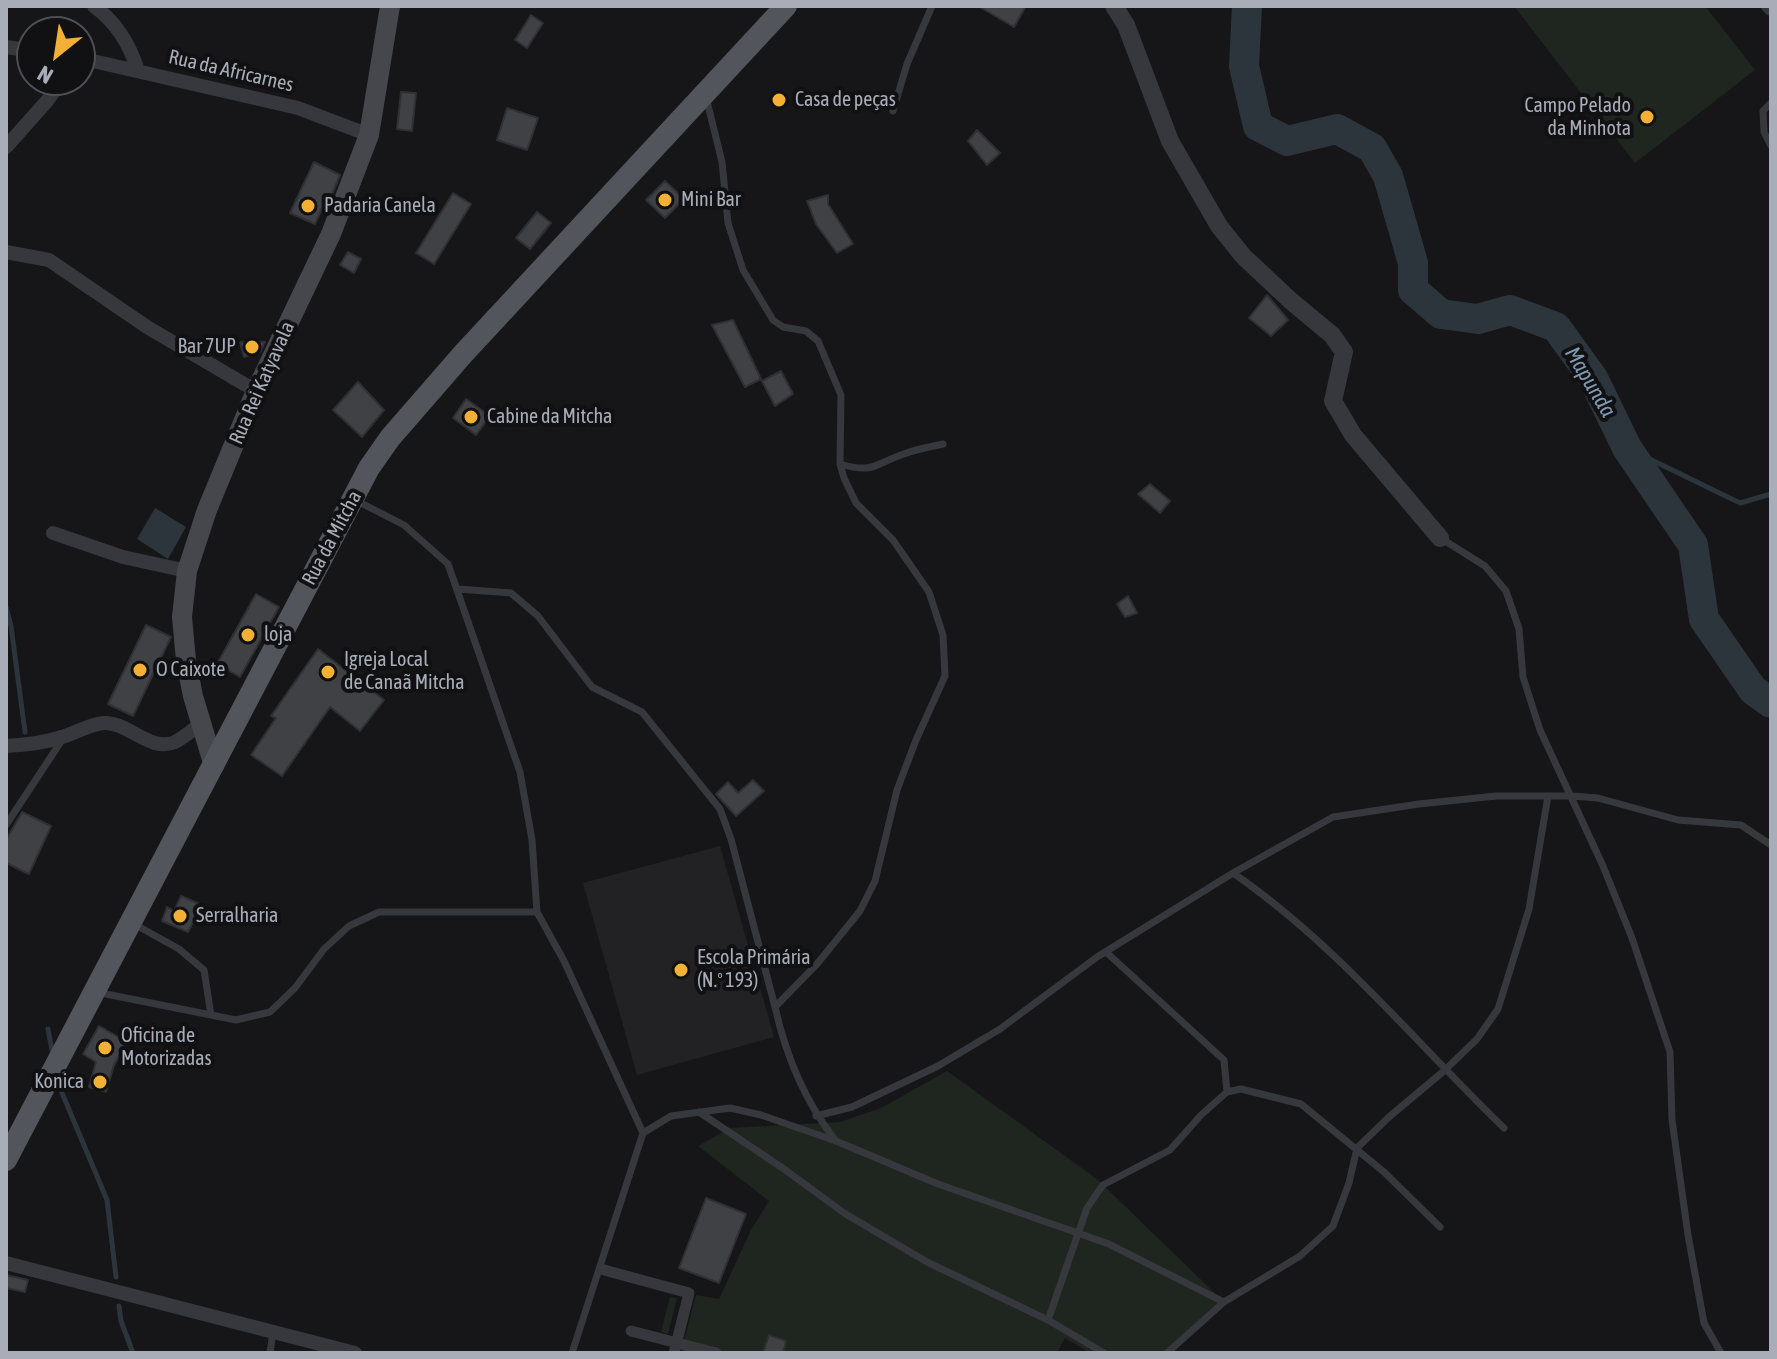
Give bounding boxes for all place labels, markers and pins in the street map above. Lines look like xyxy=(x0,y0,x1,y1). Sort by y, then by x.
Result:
place label: Casa de peças xyxy=(795,88,896,112)
marker: Casa de peças xyxy=(770,91,788,109)
place label: Campo Pelado da Minhota xyxy=(1525,94,1631,141)
marker: Campo Pelado da Minhota xyxy=(1638,108,1656,126)
place label: Mini Bar xyxy=(681,188,741,212)
marker: Mini Bar xyxy=(656,191,674,209)
place label: Padaria Canela xyxy=(324,194,436,218)
marker: Padaria Canela xyxy=(299,197,317,215)
place label: Bar 7UP xyxy=(178,335,236,359)
marker: Bar 7UP xyxy=(243,338,261,356)
place label: Cabine da Mitcha xyxy=(487,405,612,429)
marker: Cabine da Mitcha xyxy=(462,408,480,426)
place label: loja xyxy=(264,623,292,647)
marker: loja xyxy=(239,626,257,644)
place label: Igreja Local de Canaã Mitcha xyxy=(344,648,465,695)
place label: O Caixote xyxy=(156,658,225,682)
marker: O Caixote xyxy=(131,661,149,679)
marker: Igreja Local de Canaã Mitcha xyxy=(319,663,337,681)
place label: Serralharia xyxy=(196,904,278,928)
marker: Serralharia xyxy=(171,907,189,925)
place label: Escola Primária (N.º 193) xyxy=(697,946,811,993)
marker: Escola Primária (N.º 193) xyxy=(672,961,690,979)
place label: Oficina de Motorizadas xyxy=(121,1024,212,1071)
marker: Oficina de Motorizadas xyxy=(96,1039,114,1057)
place label: Konica xyxy=(34,1070,84,1094)
marker: Konica xyxy=(91,1073,109,1091)

